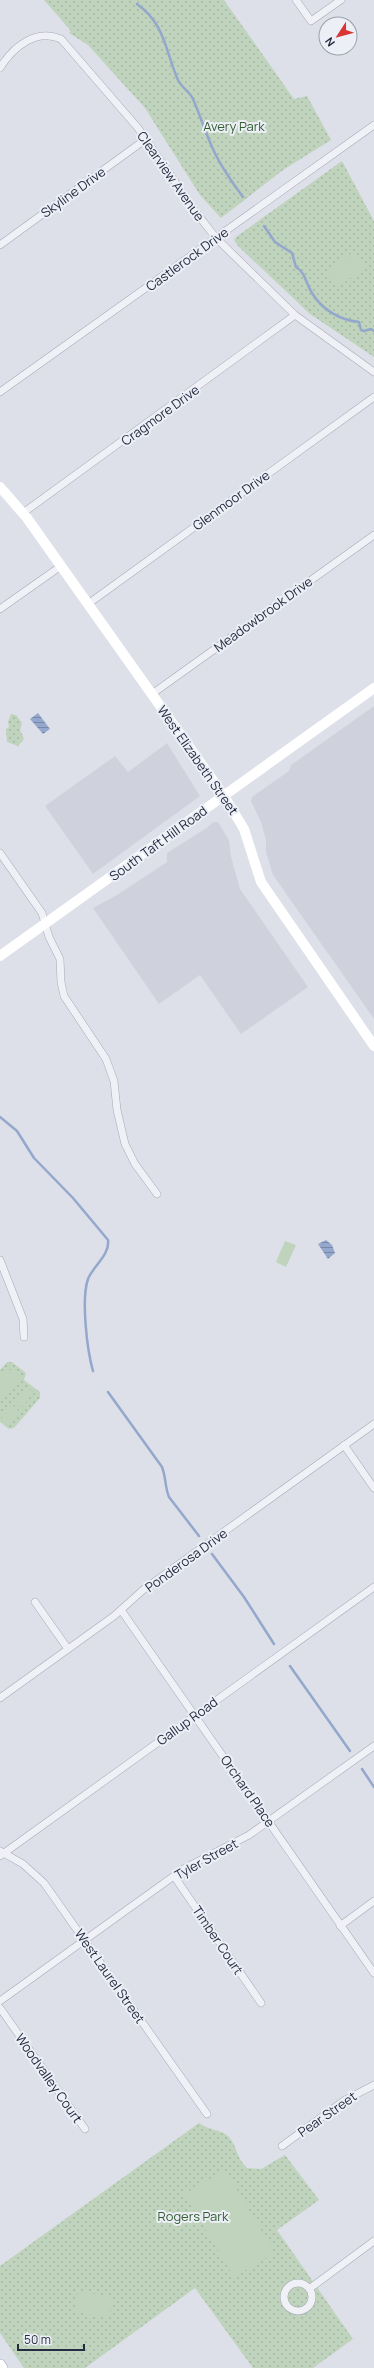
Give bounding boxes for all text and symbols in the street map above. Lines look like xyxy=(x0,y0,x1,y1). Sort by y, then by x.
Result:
north arrow xyxy=(318,16,358,56)
text: N xyxy=(321,34,338,50)
park label: Avery Park xyxy=(203,117,265,135)
street label: Clearview Avenue xyxy=(133,128,209,225)
street label: Skyline Drive xyxy=(37,162,109,222)
street label: Castlerock Drive xyxy=(142,223,232,295)
street label: Cragmore Drive xyxy=(117,380,203,449)
street label: Glenmoor Drive xyxy=(189,466,274,534)
street label: Meadowbrook Drive xyxy=(210,572,316,656)
street label: West Elizabeth Street xyxy=(153,702,243,818)
street label: South Taft Hill Road xyxy=(105,801,211,885)
street label: Ponderosa Drive xyxy=(141,1524,231,1596)
street label: Gallup Road xyxy=(153,1693,221,1749)
street label: Orchard Place xyxy=(217,1752,280,1831)
street label: Tyler Street xyxy=(171,1834,241,1884)
street label: Timber Court xyxy=(188,1902,248,1978)
street label: West Laurel Street xyxy=(71,1925,149,2027)
street label: Woodvalley Court xyxy=(11,2030,87,2126)
street label: Pear Street xyxy=(294,2087,360,2141)
park label: Rogers Park xyxy=(158,2207,229,2225)
scale bar xyxy=(18,2326,84,2352)
text: 50 m xyxy=(24,2331,51,2348)

